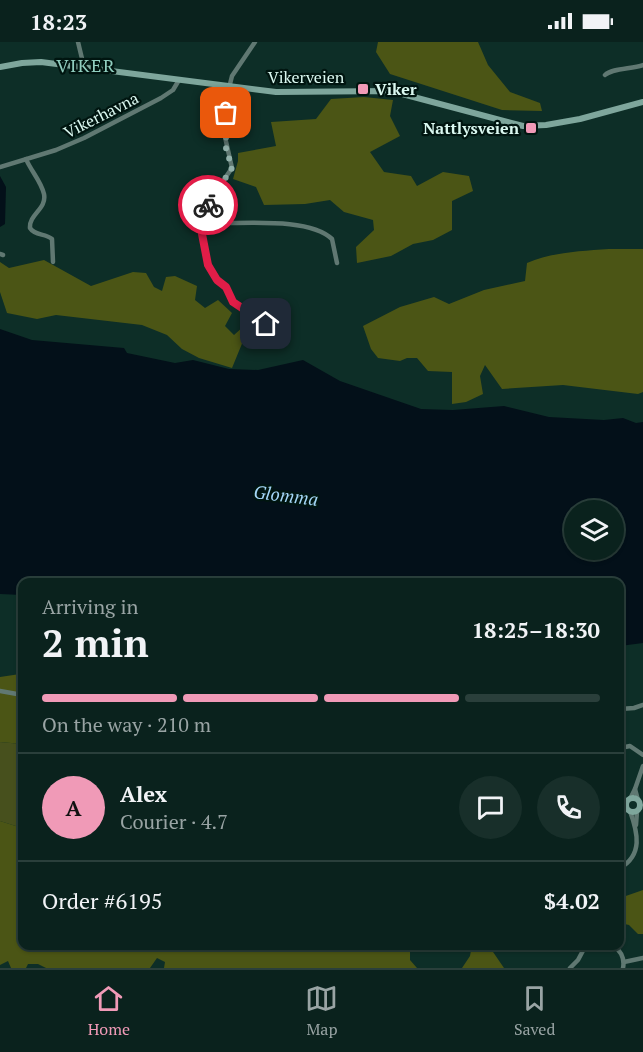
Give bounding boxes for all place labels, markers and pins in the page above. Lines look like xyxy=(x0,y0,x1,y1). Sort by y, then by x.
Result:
place label: Viker xyxy=(375,78,417,100)
marker: Viker xyxy=(356,82,370,96)
pin xyxy=(200,87,251,138)
place label: Nattlysveien xyxy=(423,117,520,139)
marker: Nattlysveien xyxy=(524,121,538,135)
pin xyxy=(240,298,291,349)

